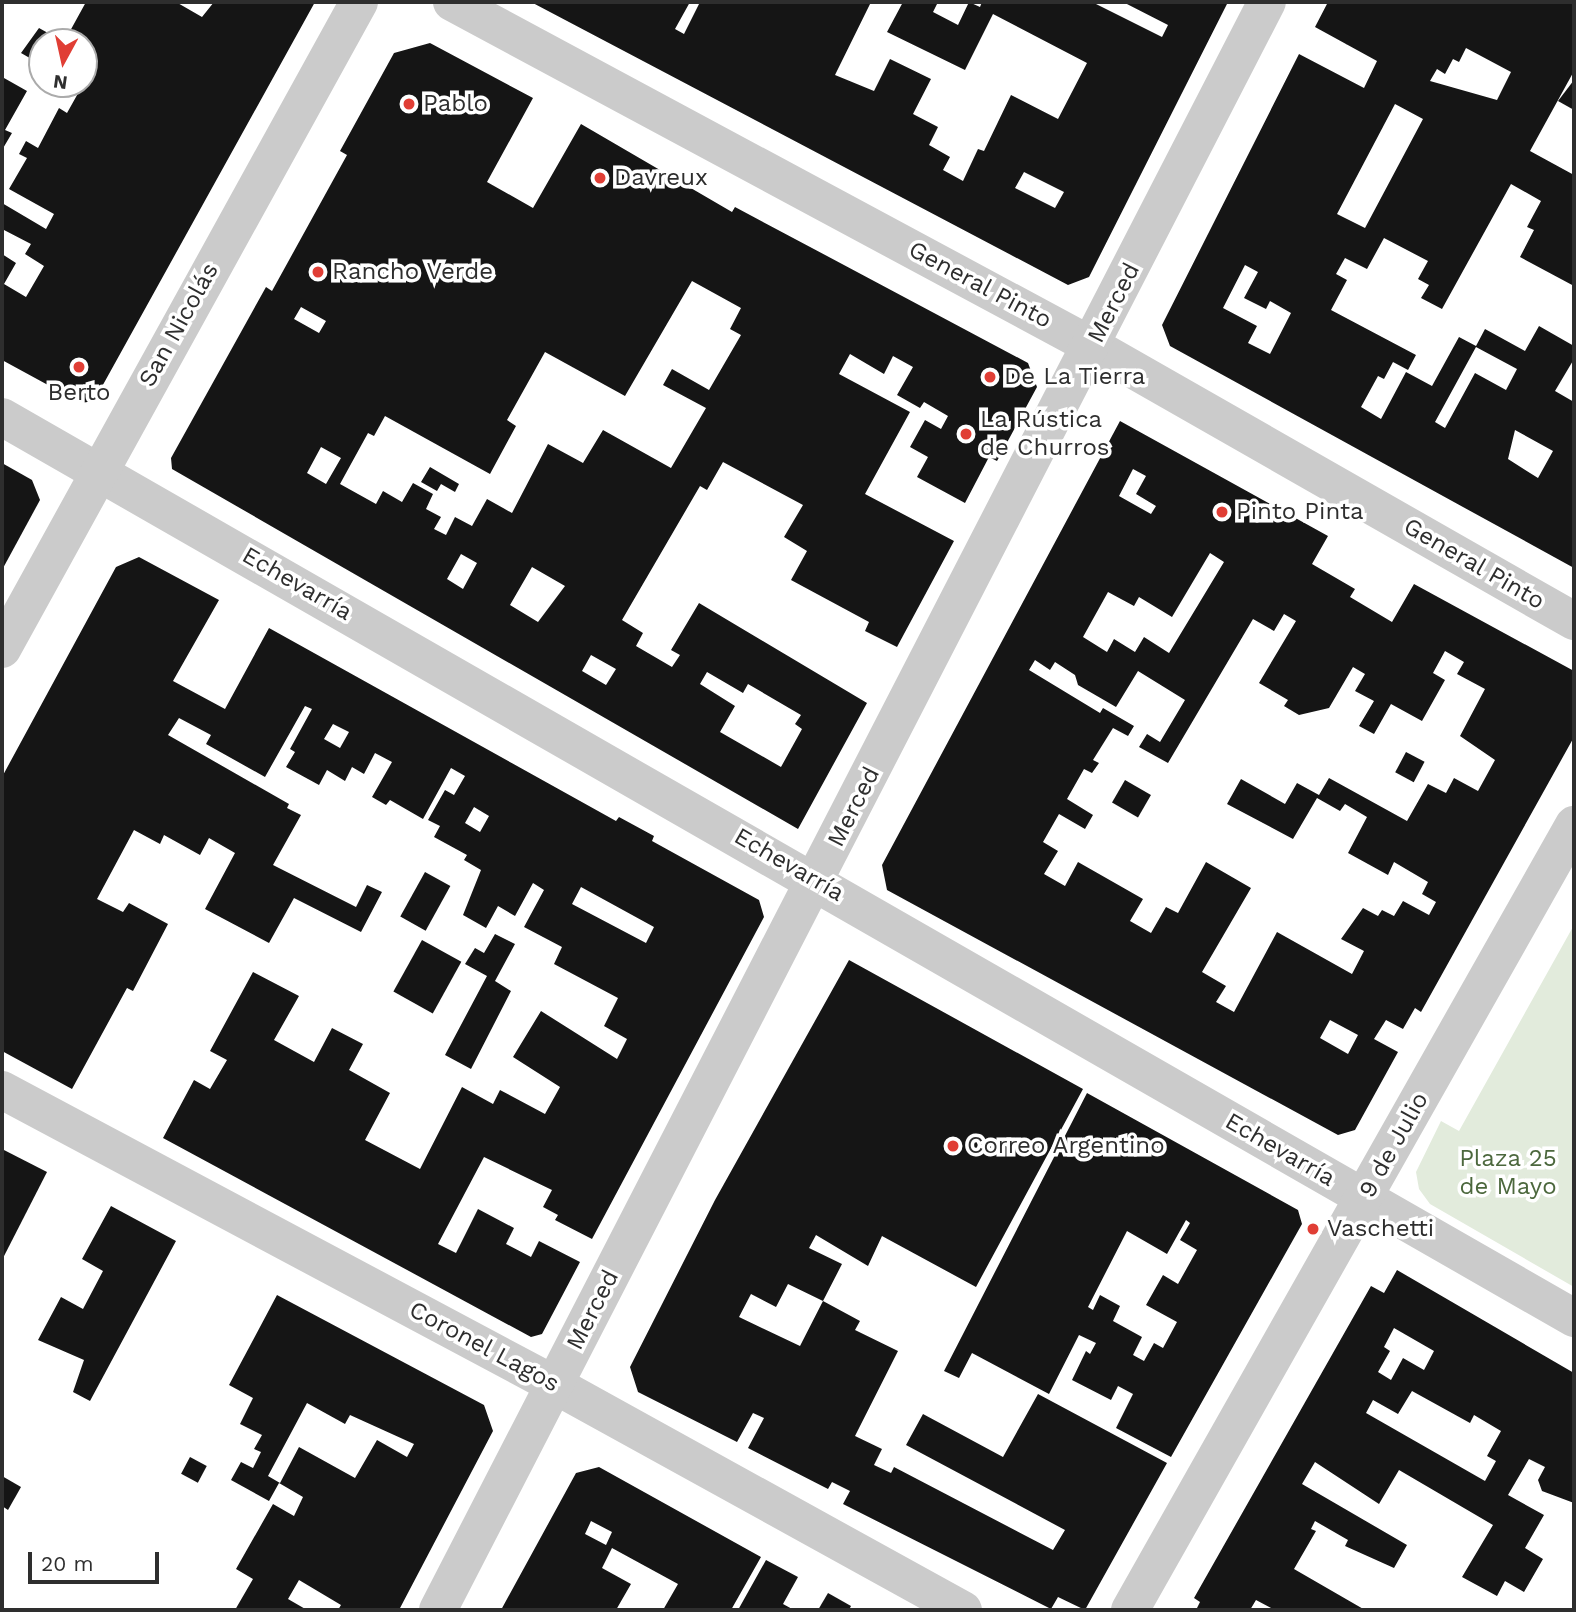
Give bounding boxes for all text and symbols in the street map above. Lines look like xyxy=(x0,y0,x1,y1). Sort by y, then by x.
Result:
north arrow xyxy=(28,28,98,98)
text: N xyxy=(52,70,69,95)
place label: Pablo xyxy=(423,90,488,118)
marker: Pablo xyxy=(401,96,417,112)
place label: Davreux xyxy=(614,164,708,192)
marker: Davreux xyxy=(592,170,608,186)
street label: General Pinto xyxy=(903,235,1057,335)
street label: San Nicolás xyxy=(133,258,225,392)
place label: Rancho Verde xyxy=(332,258,494,286)
street label: Merced xyxy=(1082,258,1146,348)
marker: Rancho Verde xyxy=(310,264,326,280)
marker: Berto xyxy=(71,359,87,375)
place label: De La Tierra xyxy=(1004,363,1147,391)
marker: De La Tierra xyxy=(982,369,998,385)
place label: Berto xyxy=(47,379,111,407)
place label: La Rústica de Churros xyxy=(980,406,1109,462)
marker: La Rústica de Churros xyxy=(958,426,974,442)
place label: Pinto Pinta xyxy=(1236,498,1364,526)
marker: Pinto Pinta xyxy=(1214,504,1230,520)
street label: General Pinto xyxy=(1398,512,1550,616)
street label: Echevarría xyxy=(237,541,357,627)
street label: Merced xyxy=(822,762,886,852)
street label: Echevarría xyxy=(729,822,849,908)
street label: 9 de Julio xyxy=(1353,1087,1435,1203)
street label: Echevarría xyxy=(1220,1107,1340,1193)
place label: Correo Argentino xyxy=(967,1132,1166,1160)
marker: Correo Argentino xyxy=(945,1138,961,1154)
park label: Plaza 25 de Mayo xyxy=(1459,1145,1557,1201)
place label: Vaschetti xyxy=(1327,1215,1434,1243)
marker: Vaschetti xyxy=(1305,1221,1321,1237)
street label: Merced xyxy=(561,1265,625,1355)
street label: Coronel Lagos xyxy=(404,1295,564,1399)
scale bar xyxy=(32,1538,163,1582)
text: 20 m xyxy=(41,1551,93,1576)

